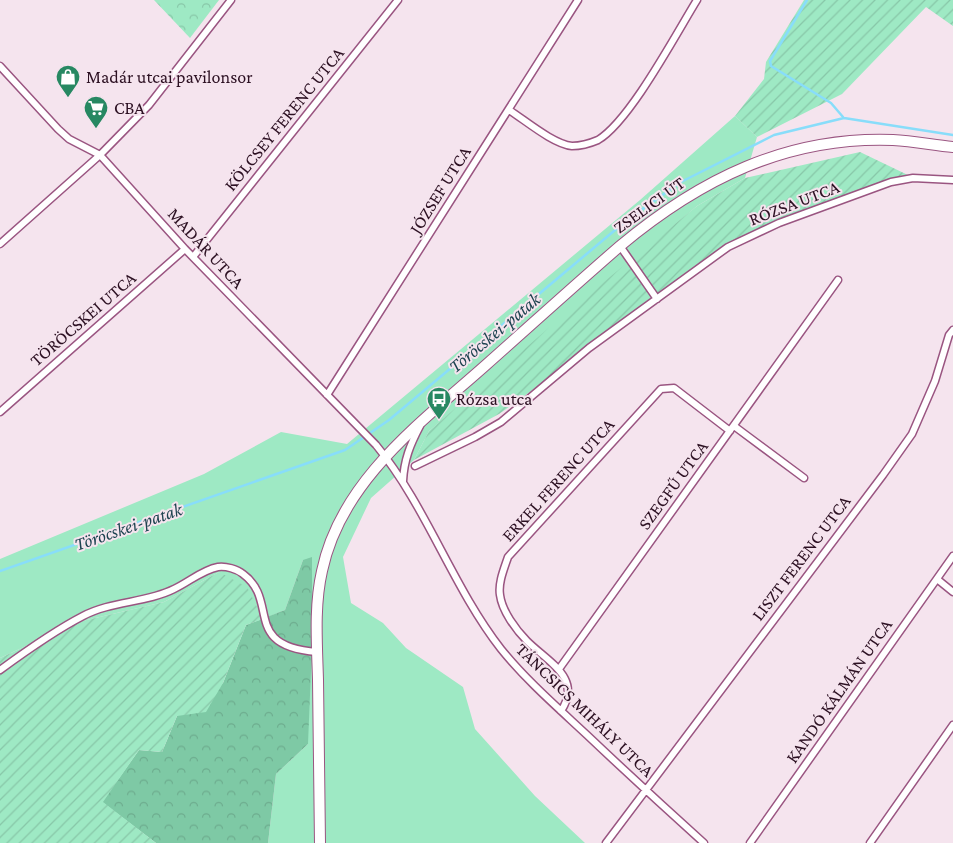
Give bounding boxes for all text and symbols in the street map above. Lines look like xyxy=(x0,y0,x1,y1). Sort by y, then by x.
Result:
street label: KÖLCSEY FERENC UTCA xyxy=(220,43,348,195)
shop icon: Madár utcai pavilonsor xyxy=(55,64,81,98)
place label: Madár utcai pavilonsor xyxy=(86,67,253,87)
supermarket icon: CBA xyxy=(83,95,109,129)
place label: CBA xyxy=(114,98,145,118)
street label: JÓZSEF UTCA xyxy=(404,142,475,239)
street label: ZSELICI ÚT xyxy=(610,172,689,237)
street label: RÓZSA UTCA xyxy=(746,176,843,229)
street label: MADÁR UTCA xyxy=(164,204,249,293)
street label: TÖRÖCSKEI UTCA xyxy=(26,267,141,370)
water label: Töröcskei-patak xyxy=(444,288,545,377)
bus stop icon: Rózsa utca xyxy=(426,386,452,420)
place label: Rózsa utca xyxy=(456,389,532,409)
street label: ERKEL FERENC UTCA xyxy=(498,414,619,546)
street label: SZEGFŰ UTCA xyxy=(634,436,712,533)
street label: LISZT FERENC UTCA xyxy=(747,491,855,625)
water label: Töröcskei-patak xyxy=(71,498,186,555)
street label: KANDÓ KÁLMÁN UTCA xyxy=(782,615,897,767)
street label: TÁNCSICS MIHÁLY UTCA xyxy=(512,639,658,781)

